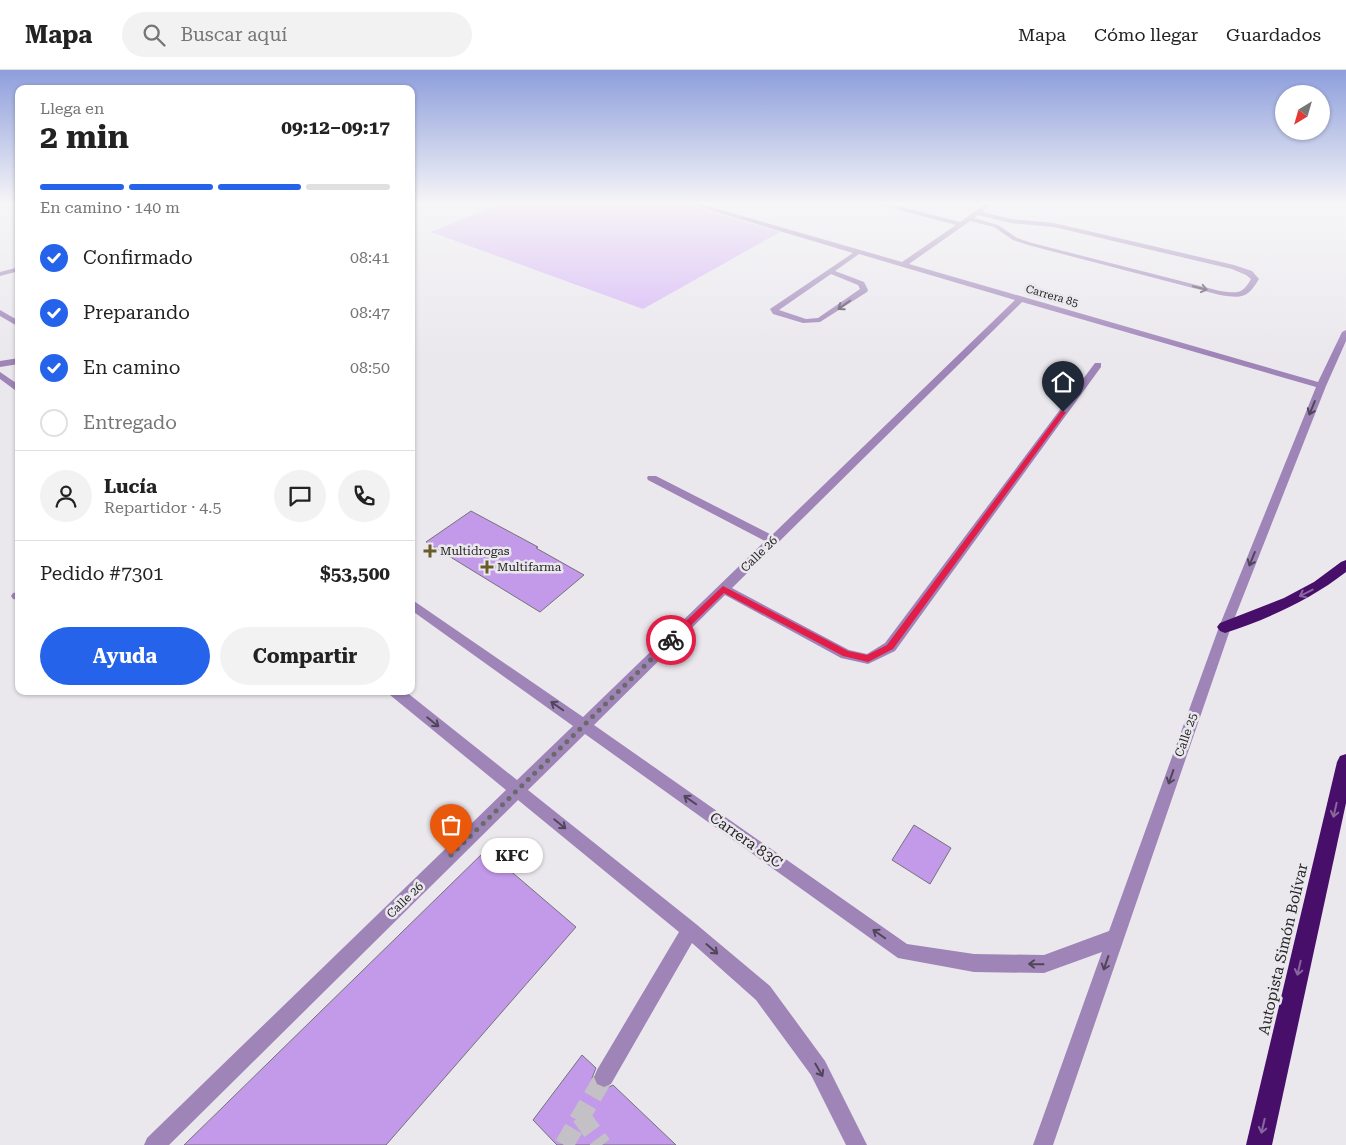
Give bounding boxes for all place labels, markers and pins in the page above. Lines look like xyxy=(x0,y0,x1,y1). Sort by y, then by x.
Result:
pin xyxy=(1042,361,1084,412)
place label: Multidrogas xyxy=(440,544,510,558)
marker: Multidrogas xyxy=(424,545,436,557)
place label: Multifarma xyxy=(497,560,562,574)
marker: Multifarma xyxy=(481,561,493,573)
pin xyxy=(430,804,472,855)
callout: KFC xyxy=(481,838,544,872)

